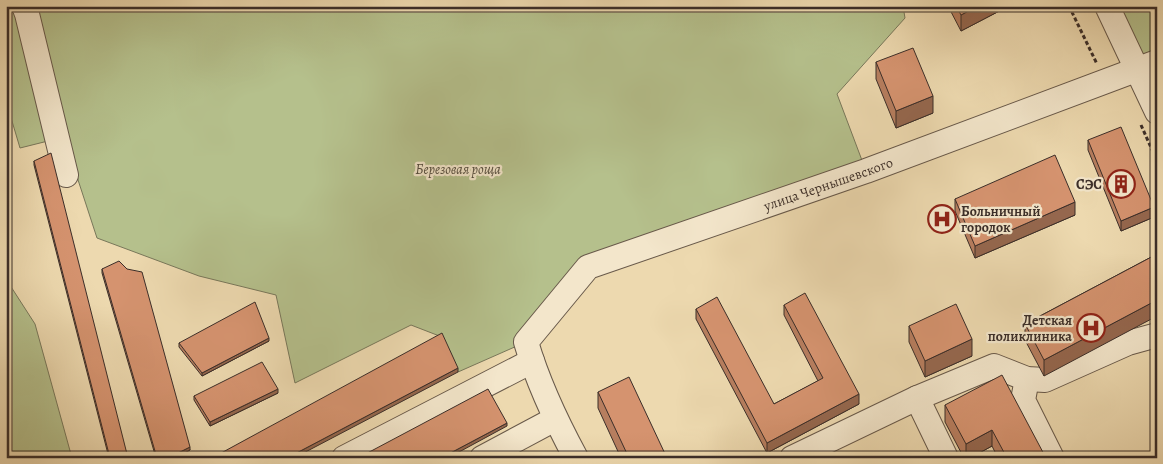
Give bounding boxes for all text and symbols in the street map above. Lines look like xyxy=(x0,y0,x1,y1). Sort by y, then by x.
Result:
street label: улица Чернышевского xyxy=(760,152,895,215)
park label: Березовая роща xyxy=(415,160,501,179)
building icon: СЭС xyxy=(1106,169,1136,199)
place label: СЭС xyxy=(1076,175,1102,194)
place label: Больничный городок xyxy=(961,202,1040,237)
hospital icon: Больничный городок xyxy=(927,204,957,234)
place label: Детская поликлиника xyxy=(988,311,1072,346)
hospital icon: Детская поликлиника xyxy=(1076,313,1106,343)

